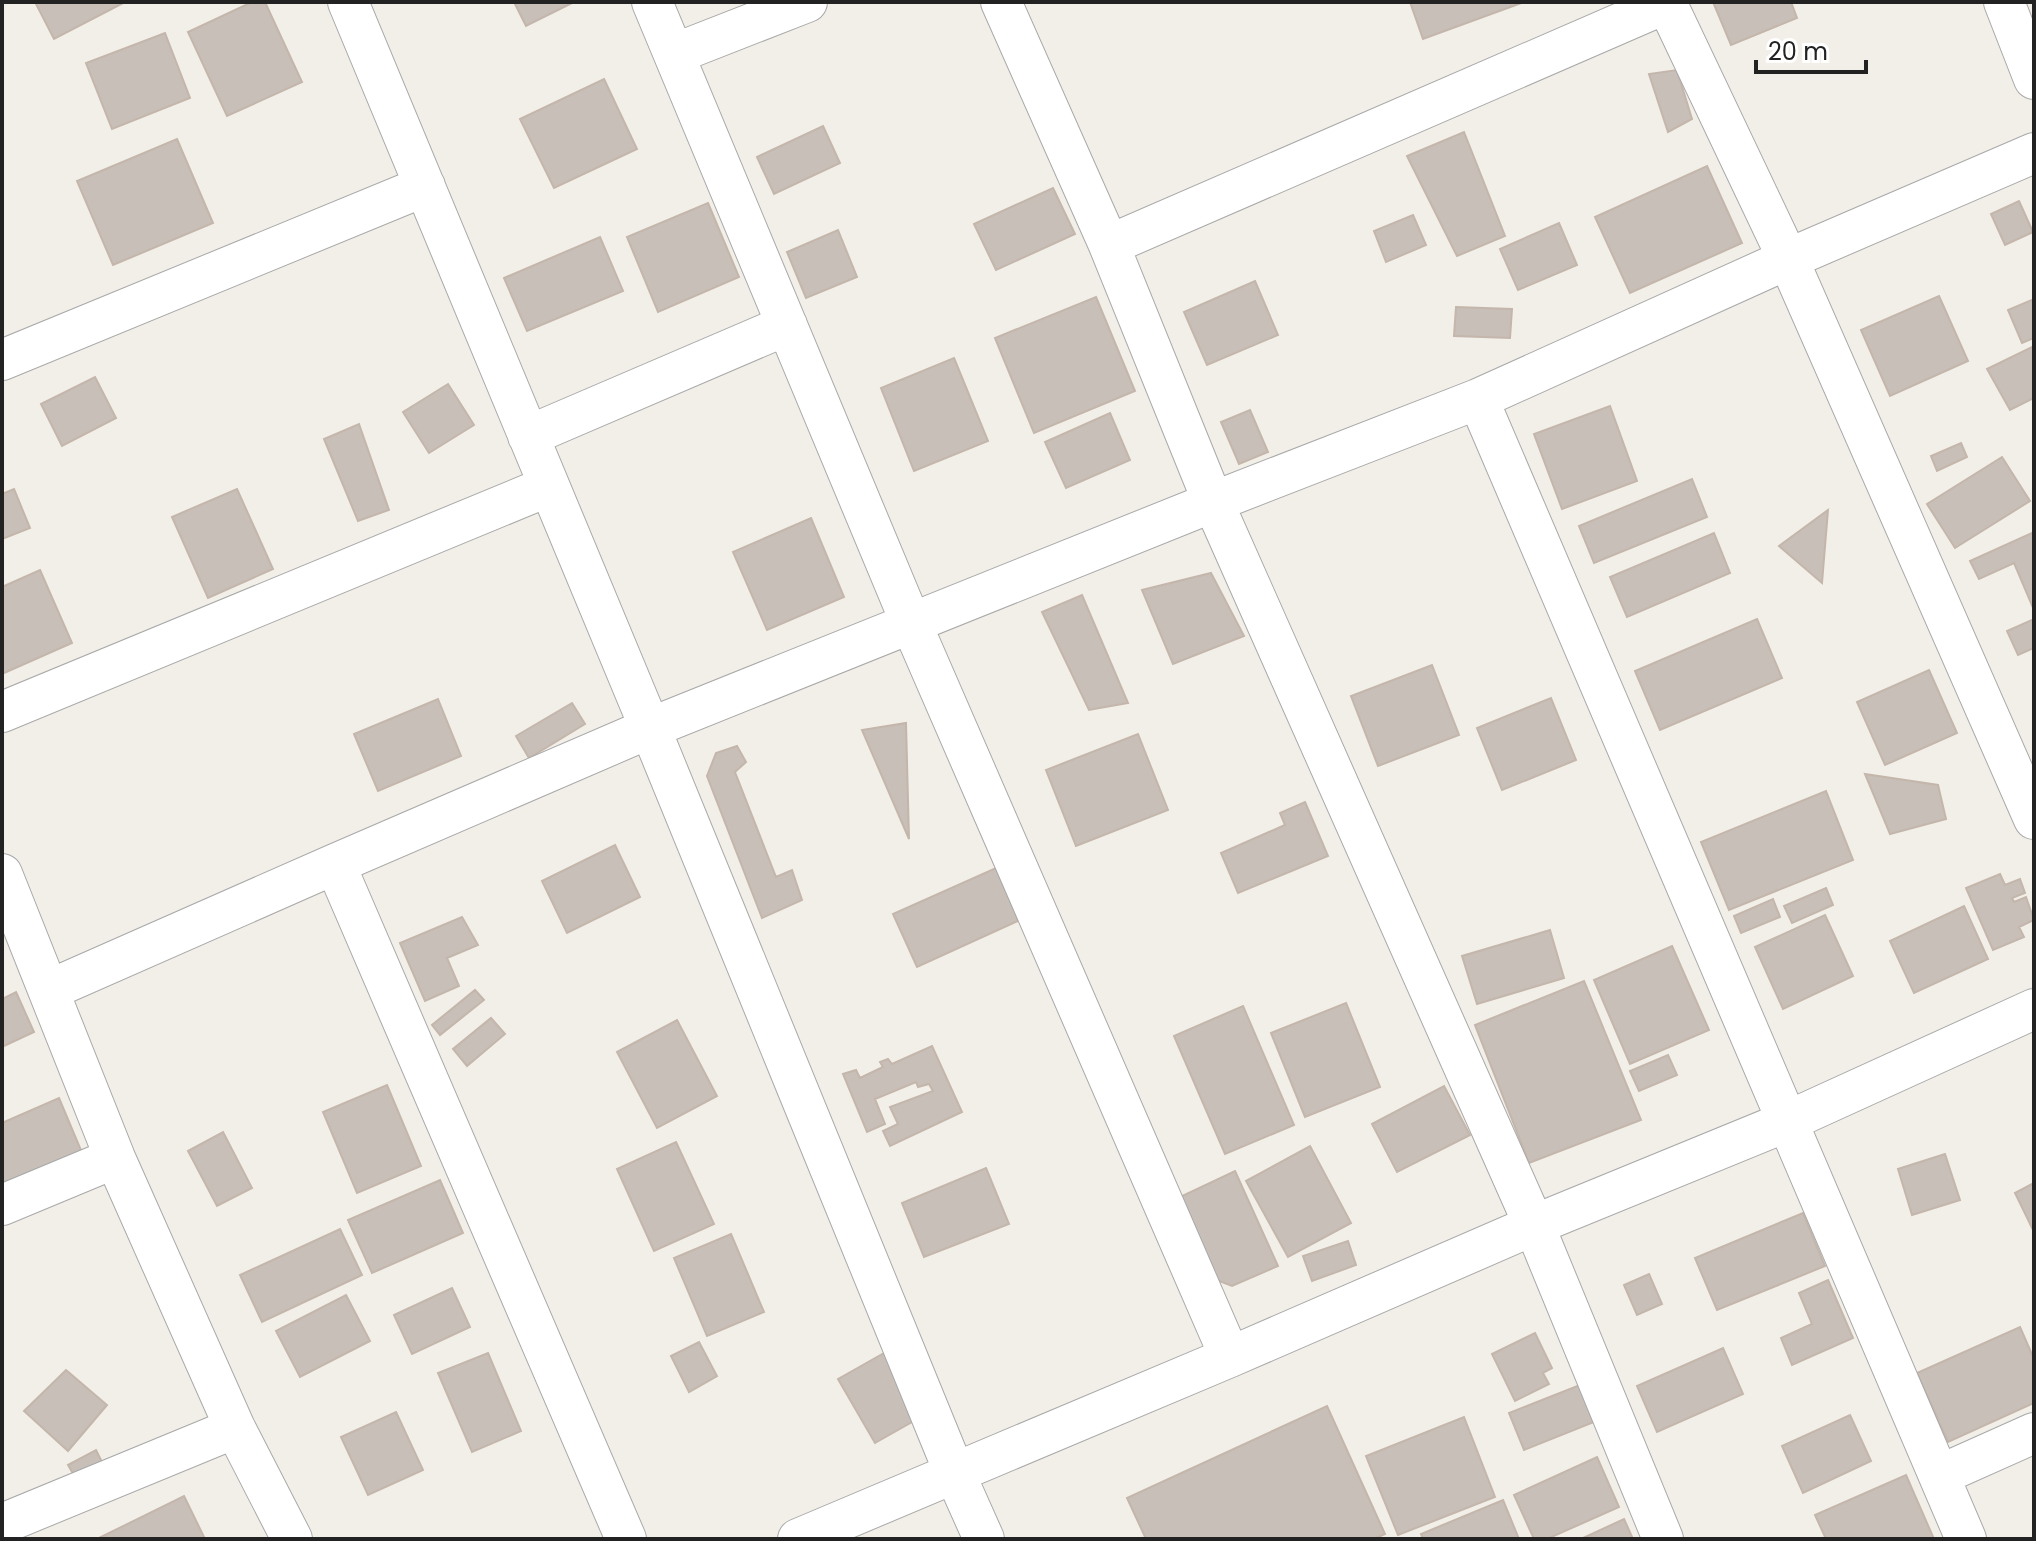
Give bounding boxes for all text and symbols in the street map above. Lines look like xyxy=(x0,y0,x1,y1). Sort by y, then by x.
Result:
scale bar xyxy=(1756,24,1866,74)
text: 20 m xyxy=(1768,35,1828,68)

